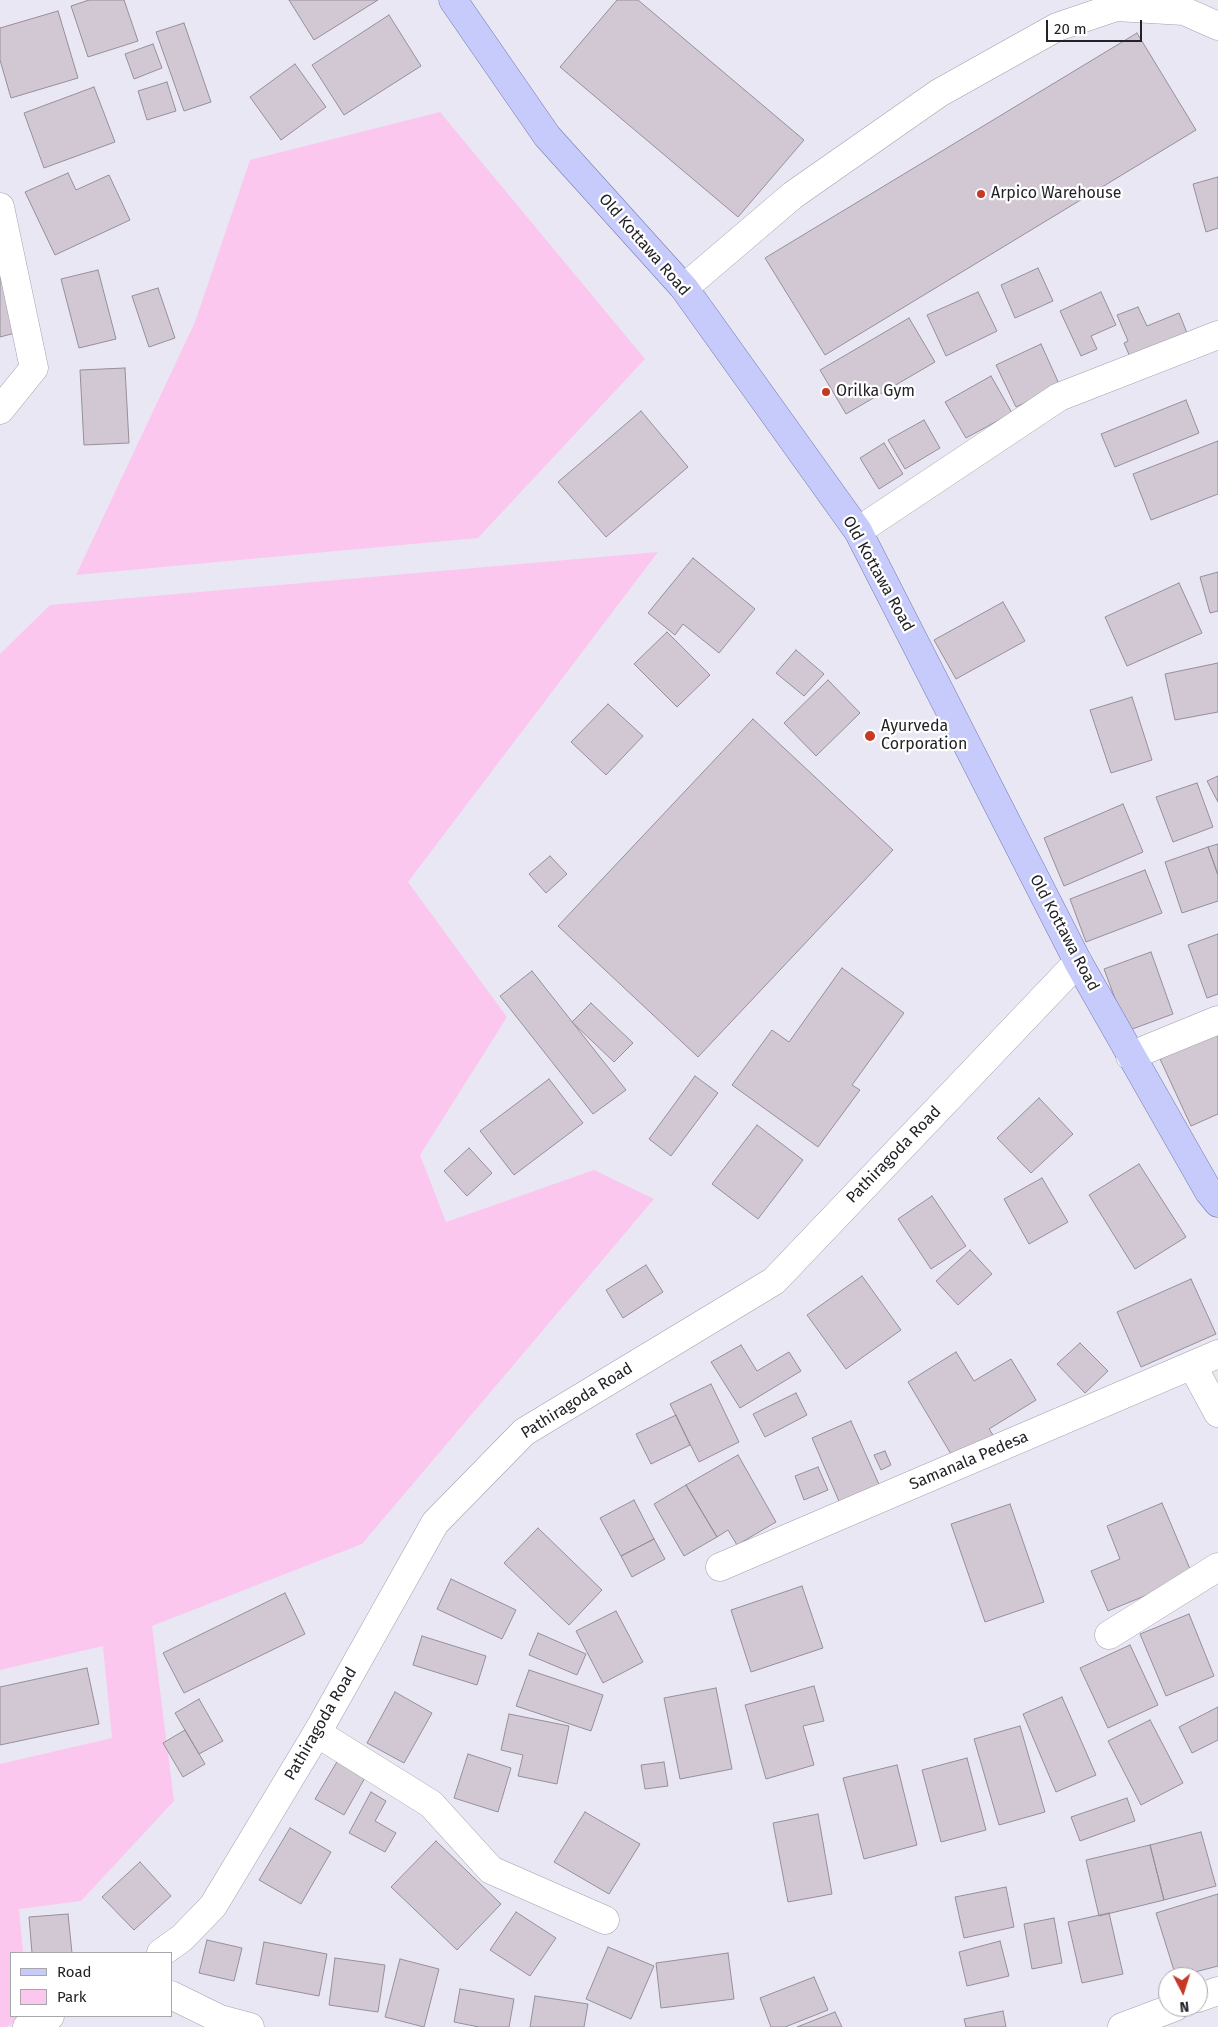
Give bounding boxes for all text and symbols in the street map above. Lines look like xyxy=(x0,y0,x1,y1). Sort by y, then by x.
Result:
scale bar xyxy=(1048,10,1144,42)
text: 20 m xyxy=(1054,20,1087,38)
place label: Arpico Warehouse xyxy=(991,184,1121,204)
marker: Arpico Warehouse xyxy=(975,188,987,200)
street label: Old Kottawa Road xyxy=(594,190,694,300)
place label: Orilka Gym xyxy=(836,382,915,402)
marker: Orilka Gym xyxy=(820,386,832,398)
street label: Old Kottawa Road xyxy=(838,513,918,635)
place label: Ayurveda Corporation xyxy=(881,717,967,755)
marker: Ayurveda Corporation xyxy=(863,729,877,743)
street label: Old Kottawa Road xyxy=(1025,871,1103,995)
street label: Pathiragoda Road xyxy=(843,1102,945,1208)
street label: Pathiragoda Road xyxy=(518,1359,636,1443)
street label: Samanala Pedesa xyxy=(907,1427,1031,1495)
street label: Pathiragoda Road xyxy=(281,1664,361,1784)
legend xyxy=(10,1952,172,2017)
text: Road xyxy=(57,1963,92,1981)
north arrow xyxy=(1158,1967,1208,2017)
text: Park xyxy=(57,1988,87,2006)
text: N xyxy=(1179,1998,1190,2015)

